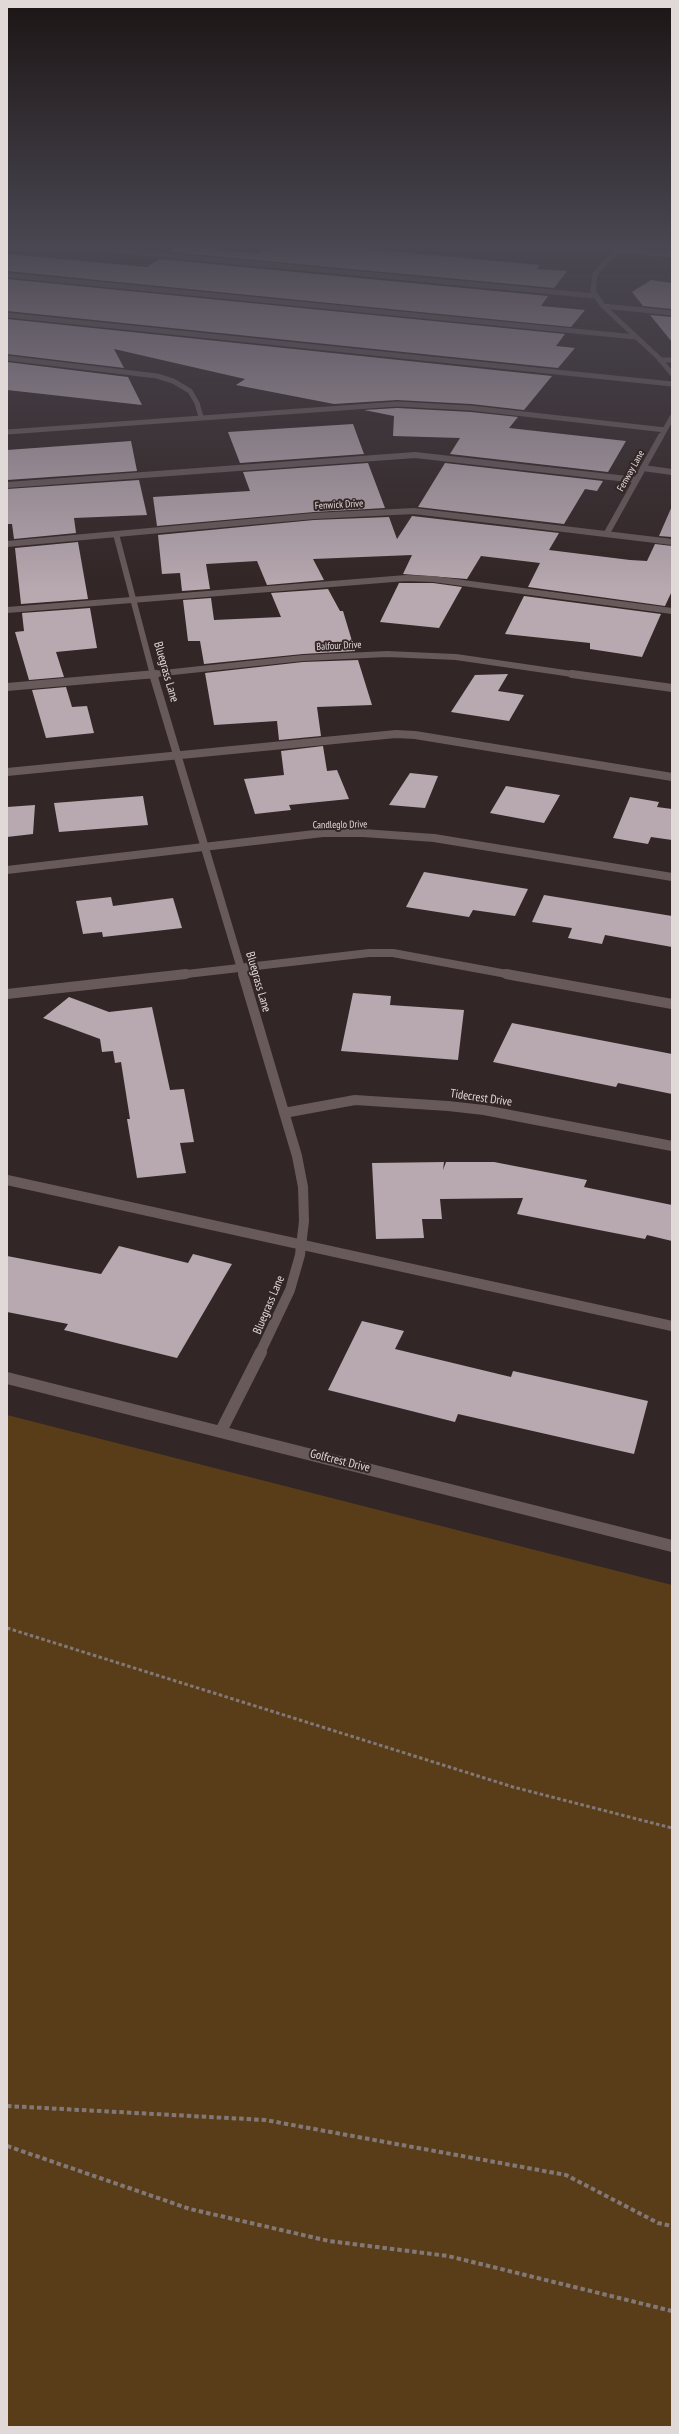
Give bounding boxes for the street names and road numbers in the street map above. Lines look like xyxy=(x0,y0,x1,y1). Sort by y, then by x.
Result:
street label: Fenway Lane xyxy=(615,448,647,494)
street label: Fenwick Drive xyxy=(314,498,364,512)
street label: Balfour Drive xyxy=(316,639,362,653)
street label: Bluegrass Lane xyxy=(150,640,182,704)
street label: Candleglo Drive xyxy=(312,819,368,831)
street label: Bluegrass Lane xyxy=(242,950,274,1014)
street label: Tidecrest Drive xyxy=(449,1087,513,1109)
street label: Bluegrass Lane xyxy=(250,1274,288,1336)
street label: Golfcrest Drive xyxy=(309,1447,371,1475)

